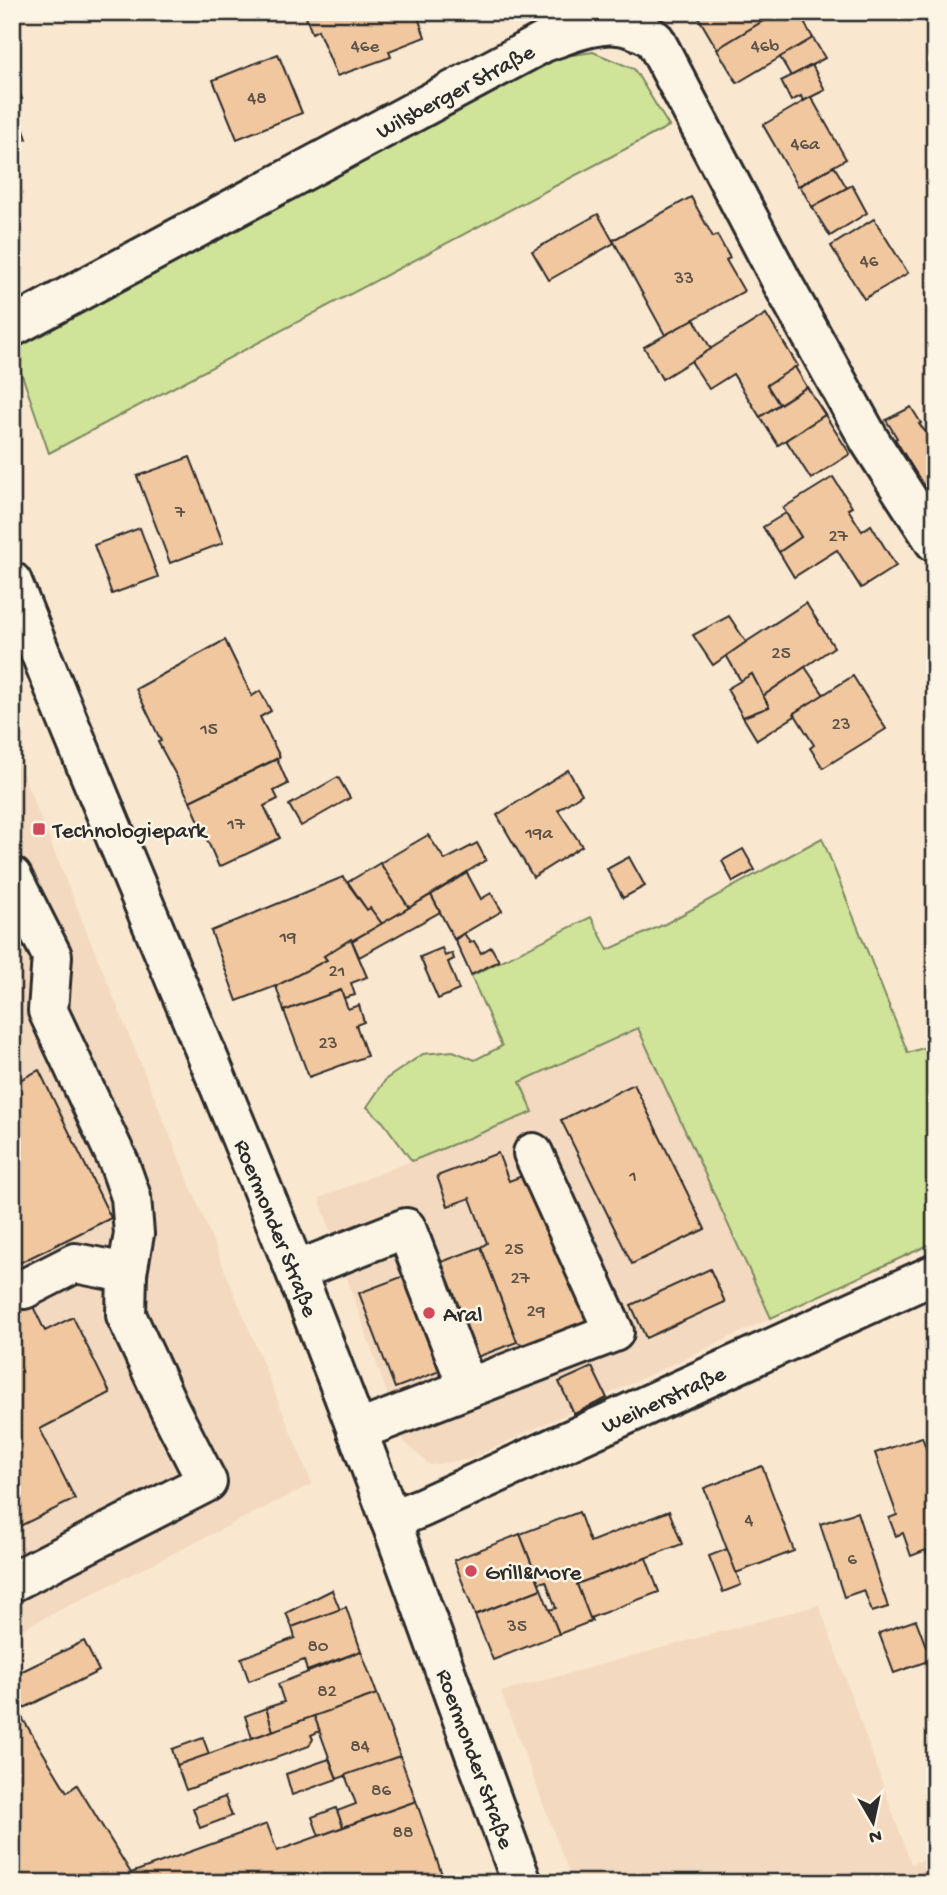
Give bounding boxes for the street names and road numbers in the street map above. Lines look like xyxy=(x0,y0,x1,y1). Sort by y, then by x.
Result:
street label: Wilsberger Straße xyxy=(372,39,541,146)
street label: Roermonder Straße xyxy=(226,1136,323,1322)
street label: Weiherstraße xyxy=(598,1361,732,1441)
street label: Roermonder Straße xyxy=(429,1666,519,1854)

